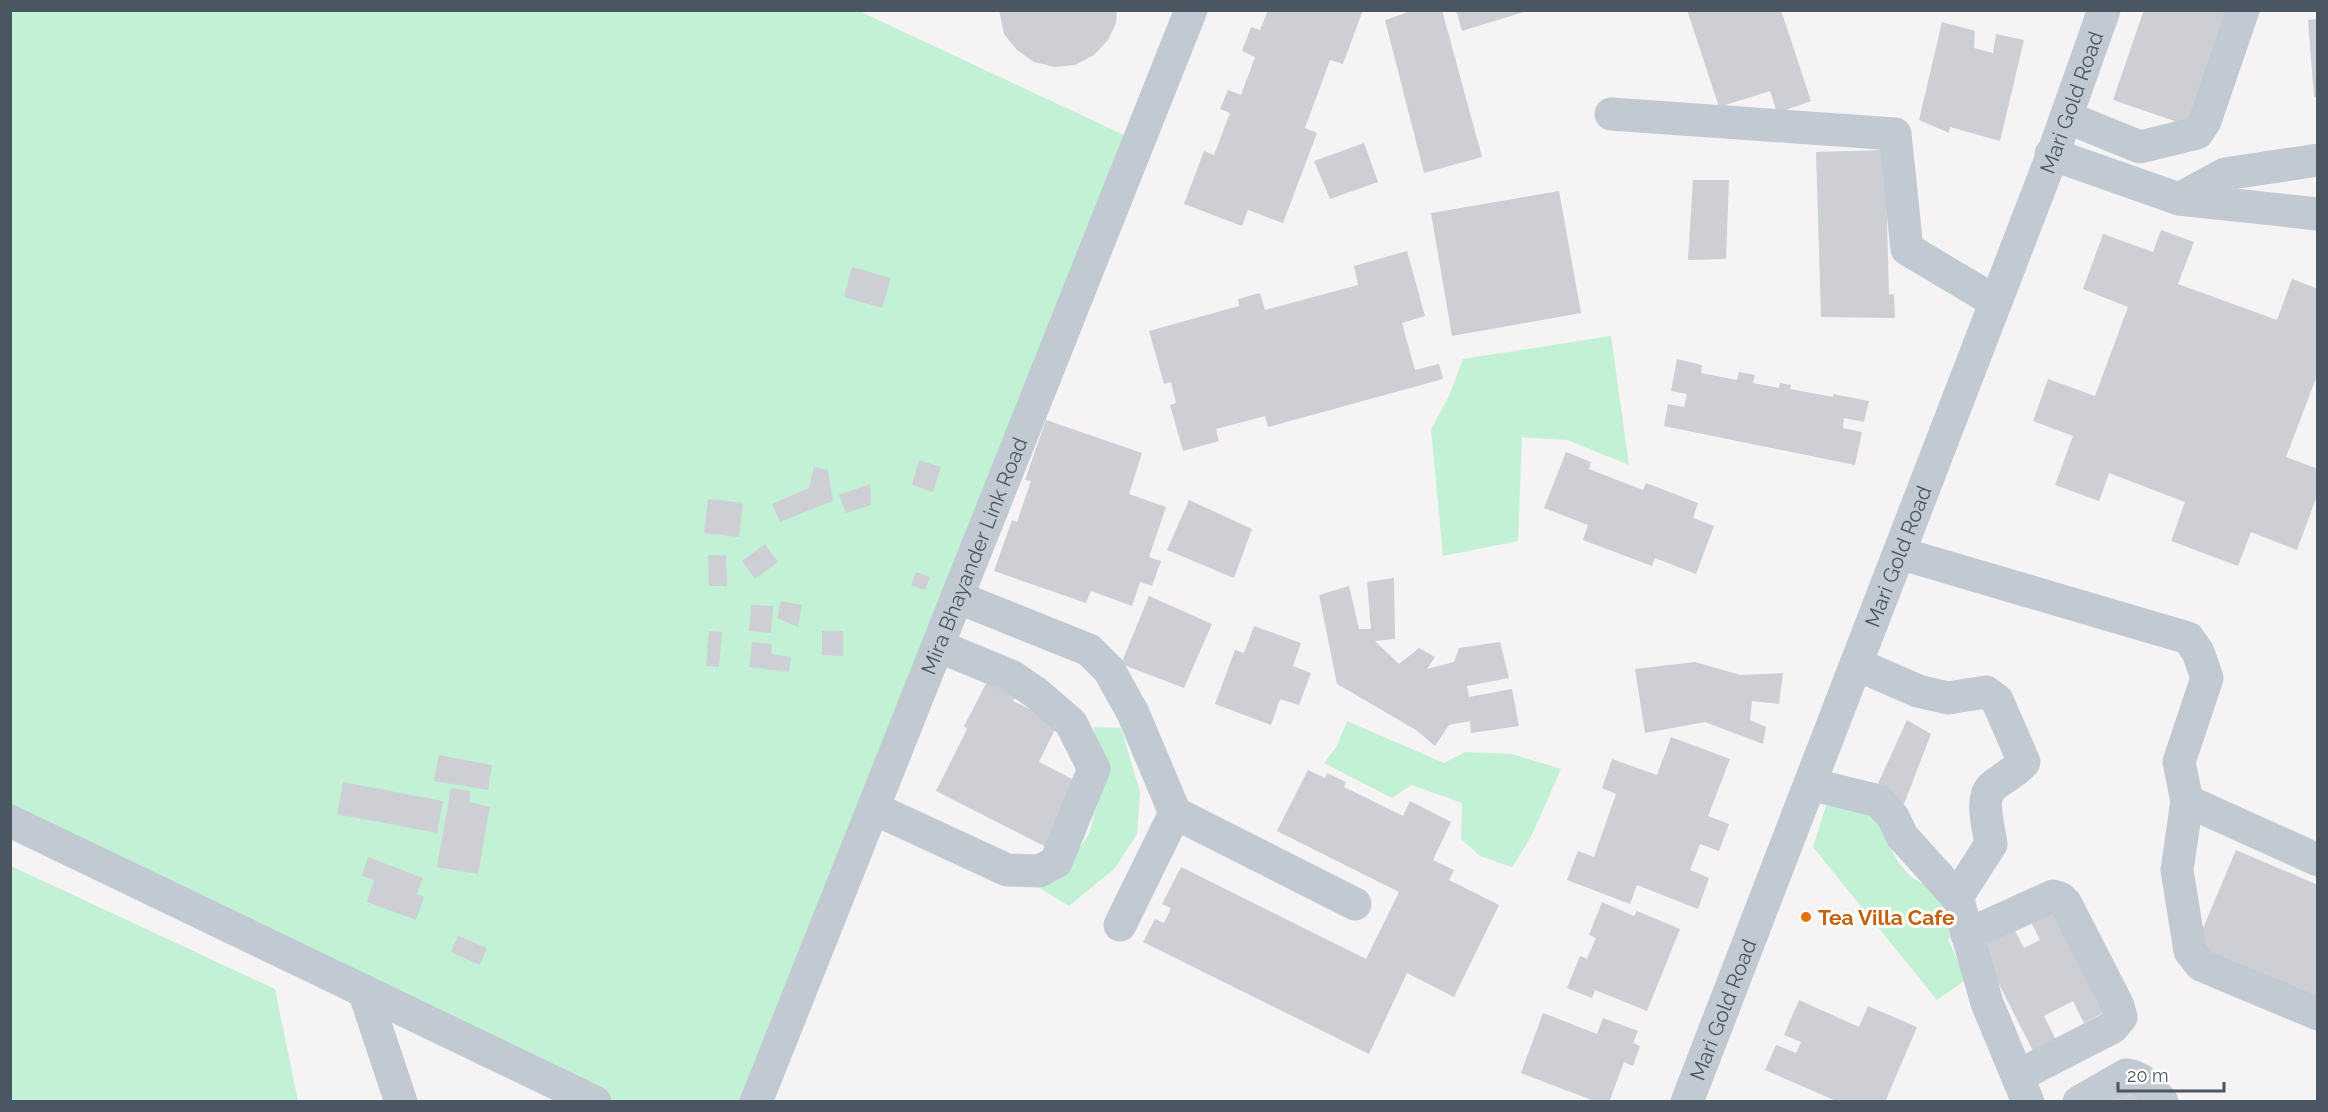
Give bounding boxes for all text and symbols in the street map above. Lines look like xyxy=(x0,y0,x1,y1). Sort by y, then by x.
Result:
street label: Mari Gold Road xyxy=(2034,28,2108,177)
street label: Mira Bhayander Link Road xyxy=(915,434,1032,678)
street label: Mari Gold Road xyxy=(1859,482,1936,630)
place label: Tea Villa Cafe xyxy=(1818,905,1955,930)
marker: Tea Villa Cafe xyxy=(1799,910,1813,924)
street label: Mari Gold Road xyxy=(1684,936,1761,1084)
scale bar xyxy=(2118,1055,2224,1093)
text: 20 m xyxy=(2127,1065,2169,1086)

